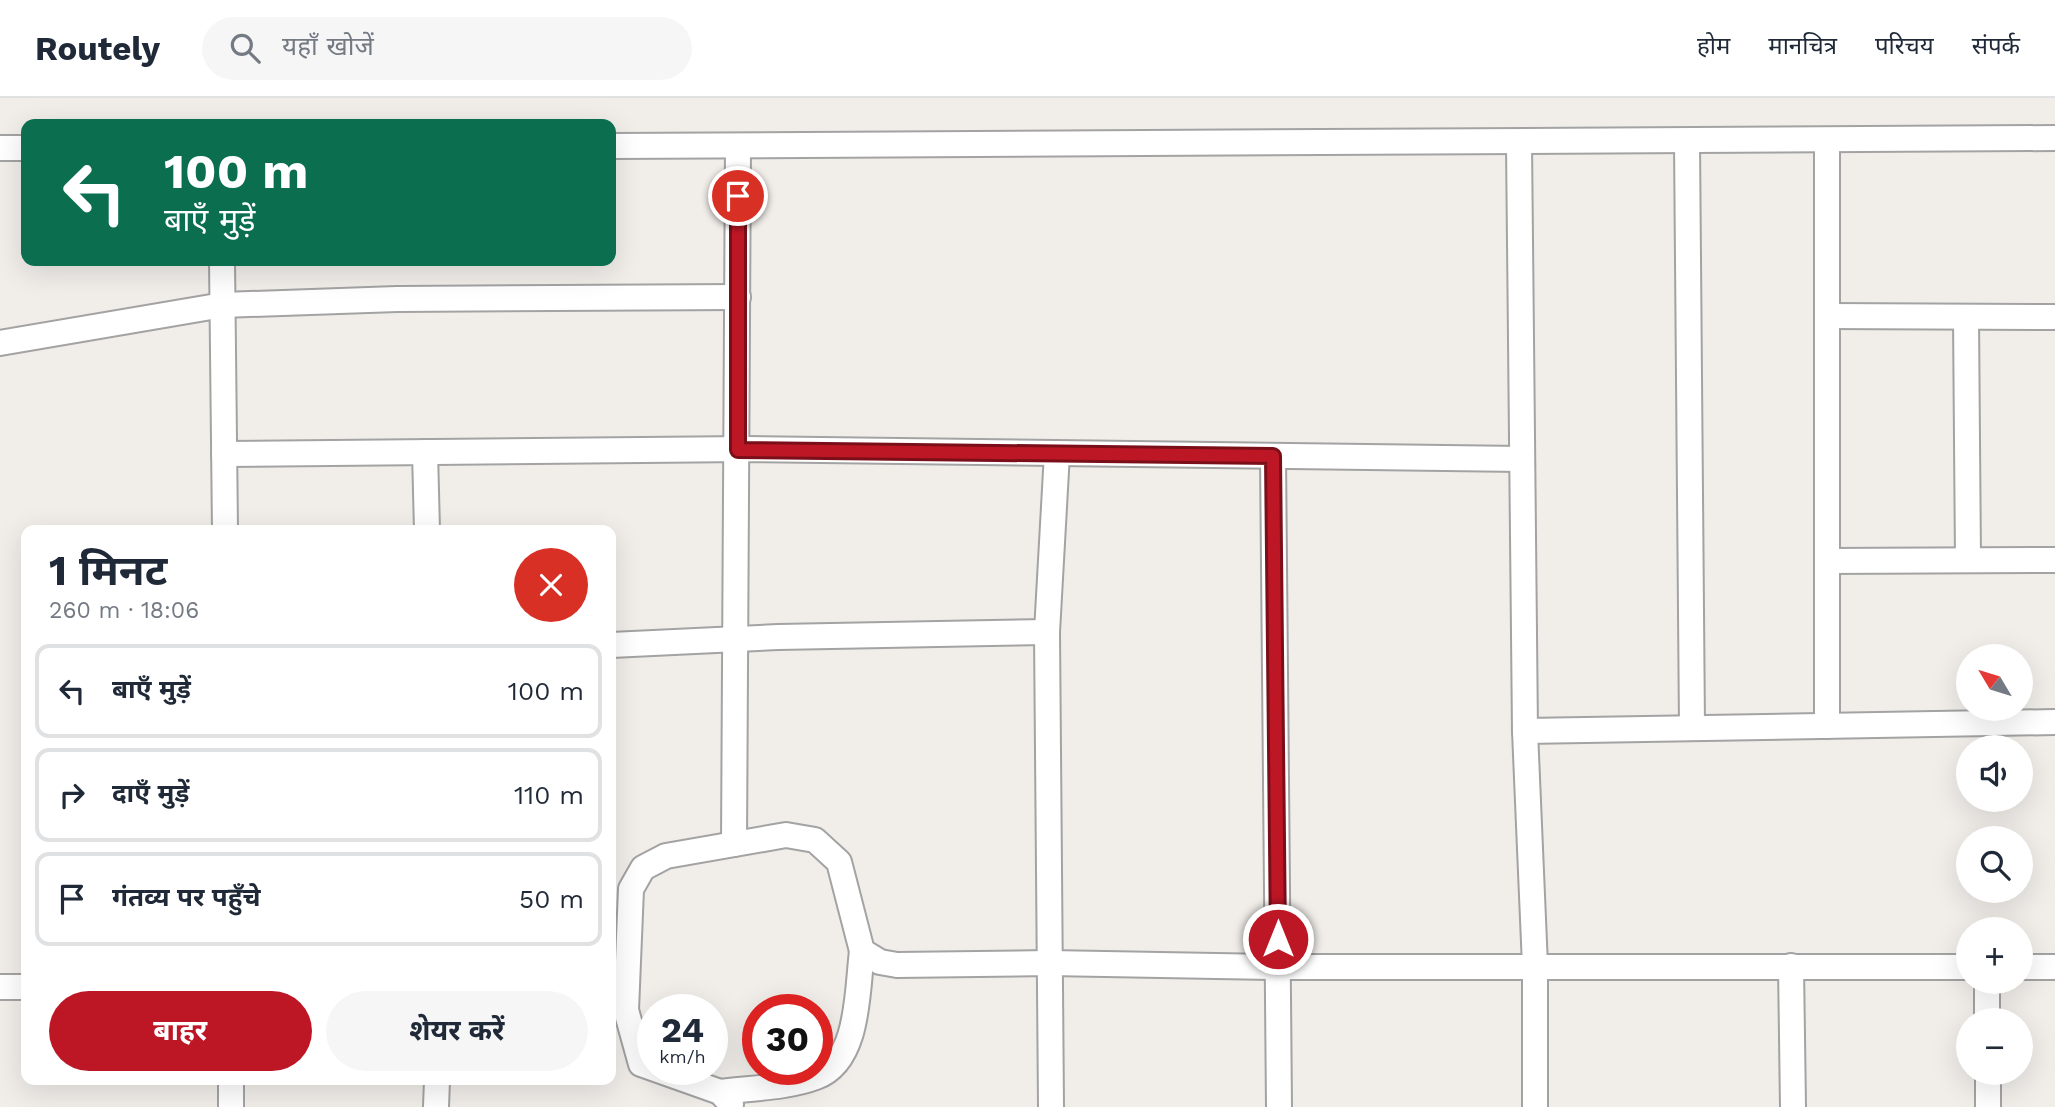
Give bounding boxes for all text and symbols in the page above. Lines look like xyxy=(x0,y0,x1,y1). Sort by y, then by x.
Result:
search box xyxy=(202,17,692,80)
text: Routely xyxy=(35,29,160,68)
icon: search xyxy=(226,29,264,67)
text: यहाँ खोजें xyxy=(282,31,374,61)
text: होम xyxy=(1697,32,1730,60)
text: मानचित्र xyxy=(1768,32,1837,60)
text: परिचय xyxy=(1875,32,1934,60)
text: संपर्क xyxy=(1972,32,2020,60)
text: 100 m xyxy=(164,142,308,200)
icon: left xyxy=(49,147,140,238)
pin xyxy=(708,166,768,226)
icon: arrive xyxy=(719,177,757,215)
text: बाएँ मुड़ें xyxy=(164,201,255,239)
text: 1 मिनट xyxy=(49,546,167,595)
button: close xyxy=(514,548,588,622)
text: 260 m · 18:06 xyxy=(49,597,199,624)
north arrow xyxy=(1956,644,2034,721)
map controls xyxy=(1956,644,2033,1085)
icon: left xyxy=(53,672,91,710)
text: बाएँ मुड़ें xyxy=(112,674,191,704)
text: 100 m xyxy=(508,676,584,706)
button: sound xyxy=(1956,735,2033,812)
icon: right xyxy=(53,776,91,814)
text: दाएँ मुड़ें xyxy=(112,778,189,808)
text: 110 m xyxy=(514,780,584,810)
button: search xyxy=(1956,826,2033,903)
icon: arrive xyxy=(53,880,91,918)
text: गंतव्य पर पहुँचे xyxy=(112,882,261,912)
text: 50 m xyxy=(519,884,584,914)
position arrow xyxy=(1241,902,1315,976)
button: + xyxy=(1956,917,2033,994)
button: बाहर xyxy=(49,991,312,1071)
button: शेयर करें xyxy=(326,991,588,1071)
speed limit sign: 30 xyxy=(742,994,833,1085)
button: − xyxy=(1956,1008,2033,1085)
text: 24 xyxy=(661,1009,704,1051)
text: km/h xyxy=(659,1046,706,1067)

